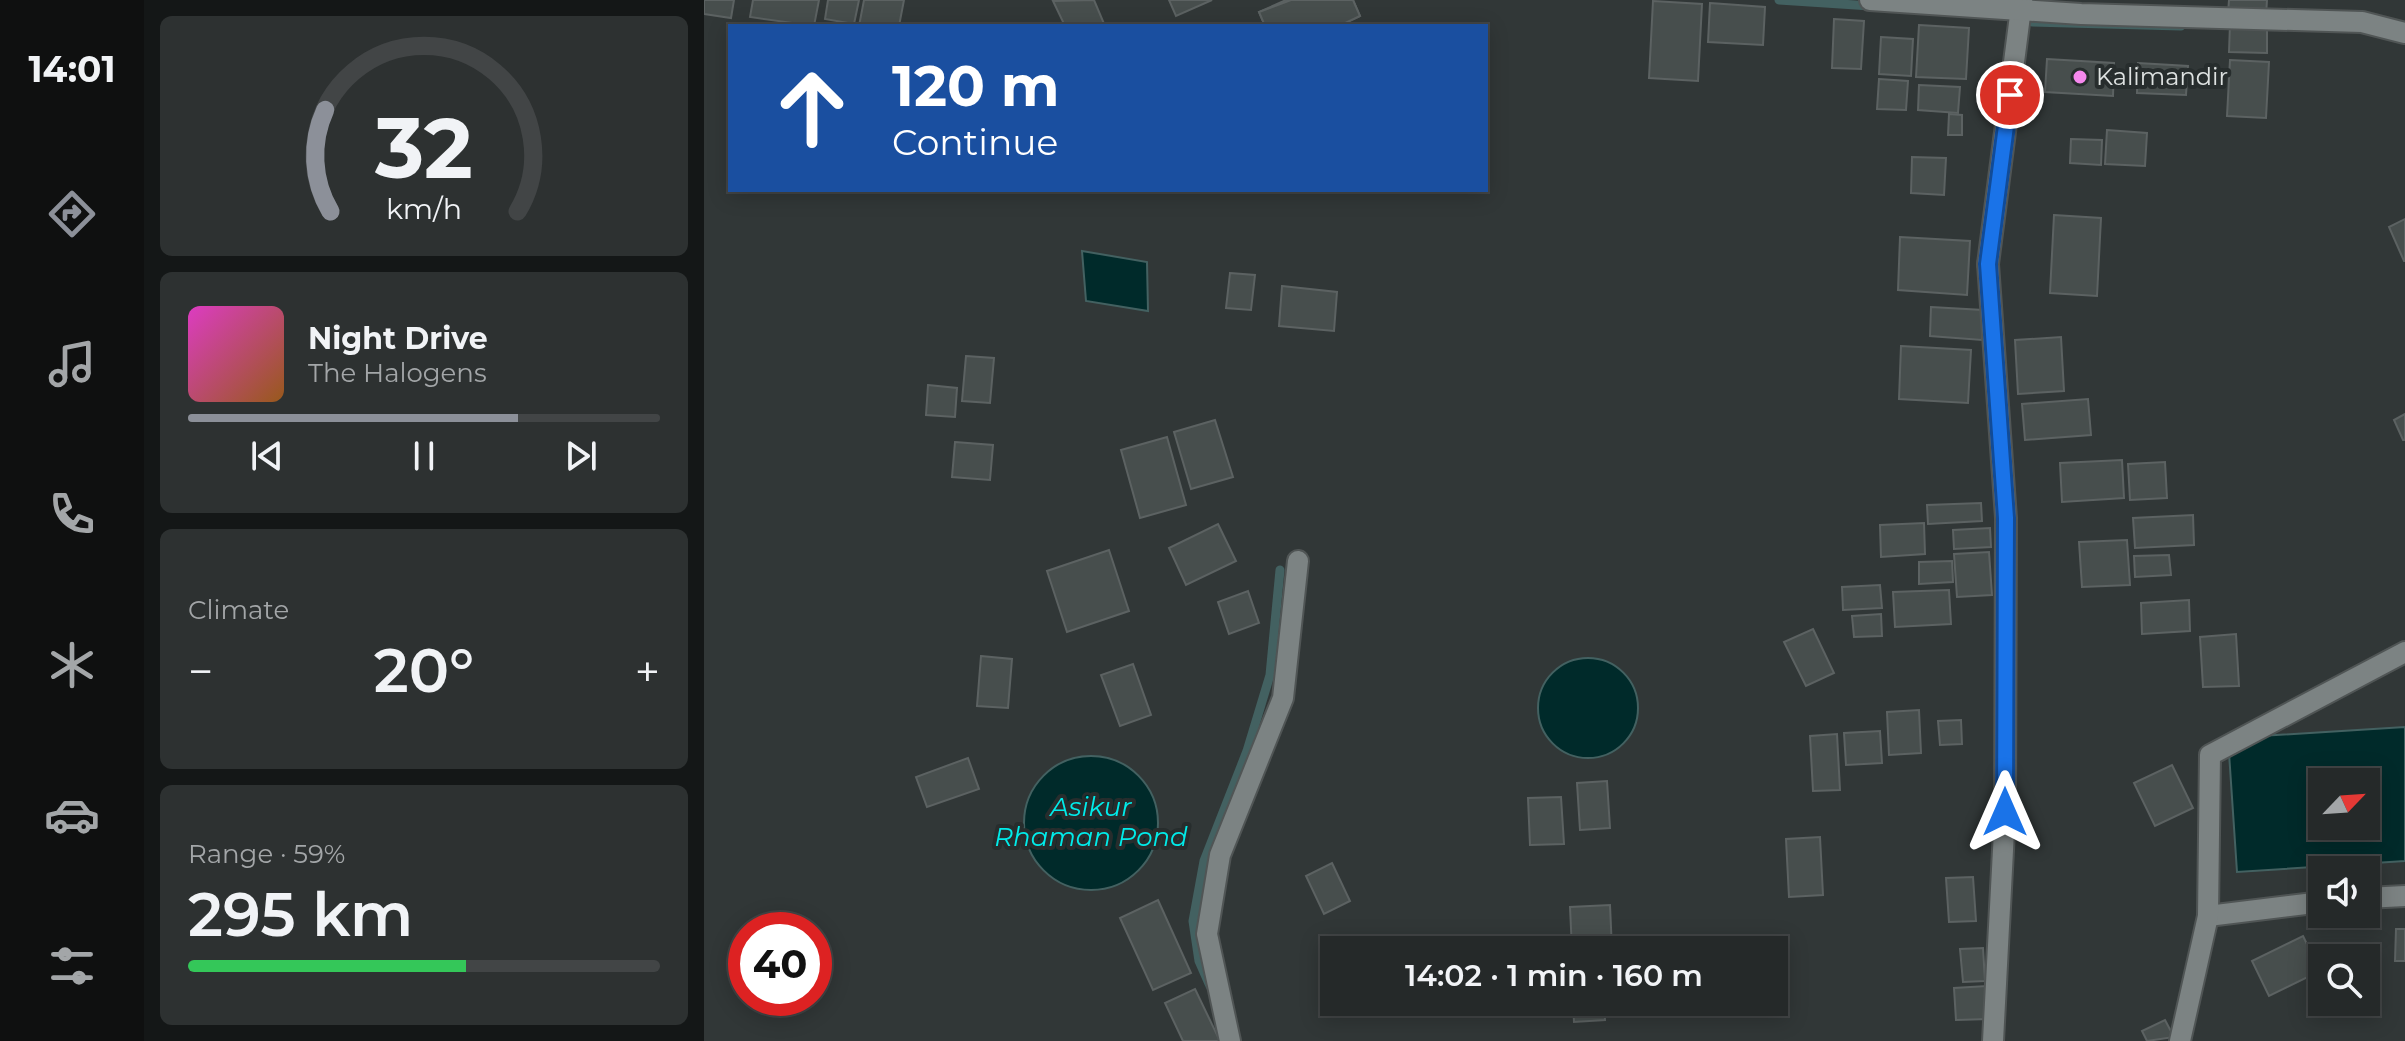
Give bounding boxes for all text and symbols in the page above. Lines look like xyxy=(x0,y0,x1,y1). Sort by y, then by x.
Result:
text: 14:01 xyxy=(28,47,116,91)
text: 120 m xyxy=(892,52,1060,120)
icon: ahead xyxy=(760,56,864,160)
pin xyxy=(1976,61,2044,129)
place label: Kalimandir xyxy=(2096,62,2228,91)
marker: Kalimandir xyxy=(2071,68,2089,86)
icon: arrive xyxy=(1988,73,2032,117)
text: 32 xyxy=(374,97,473,199)
text: Continue xyxy=(892,120,1058,164)
icon: directions xyxy=(44,186,100,242)
text: km/h xyxy=(386,191,462,226)
text: Night Drive xyxy=(308,320,488,357)
icon: music xyxy=(44,336,100,392)
text: The Halogens xyxy=(308,357,487,389)
icon: previous xyxy=(245,434,289,478)
icon: pause xyxy=(402,434,446,478)
icon: next xyxy=(559,434,603,478)
icon: phone xyxy=(44,486,100,542)
text: Climate xyxy=(188,594,289,626)
text: 20° xyxy=(374,634,474,707)
icon: climate xyxy=(44,637,100,693)
text: − xyxy=(188,644,213,698)
text: + xyxy=(635,644,660,698)
north arrow xyxy=(2308,768,2380,840)
map controls xyxy=(2308,768,2380,1016)
position arrow xyxy=(1963,770,2047,854)
icon: car xyxy=(44,787,100,843)
water label: Asikur Rhaman Pond xyxy=(994,791,1188,853)
text: Range · 59% xyxy=(188,838,345,870)
button: sound xyxy=(2308,856,2380,928)
text: 295 km xyxy=(188,878,413,951)
speed limit sign: 40 xyxy=(728,912,832,1016)
icon: filters xyxy=(44,938,100,994)
button: search xyxy=(2308,944,2380,1016)
text: 14:02 · 1 min · 160 m xyxy=(1405,957,1703,994)

